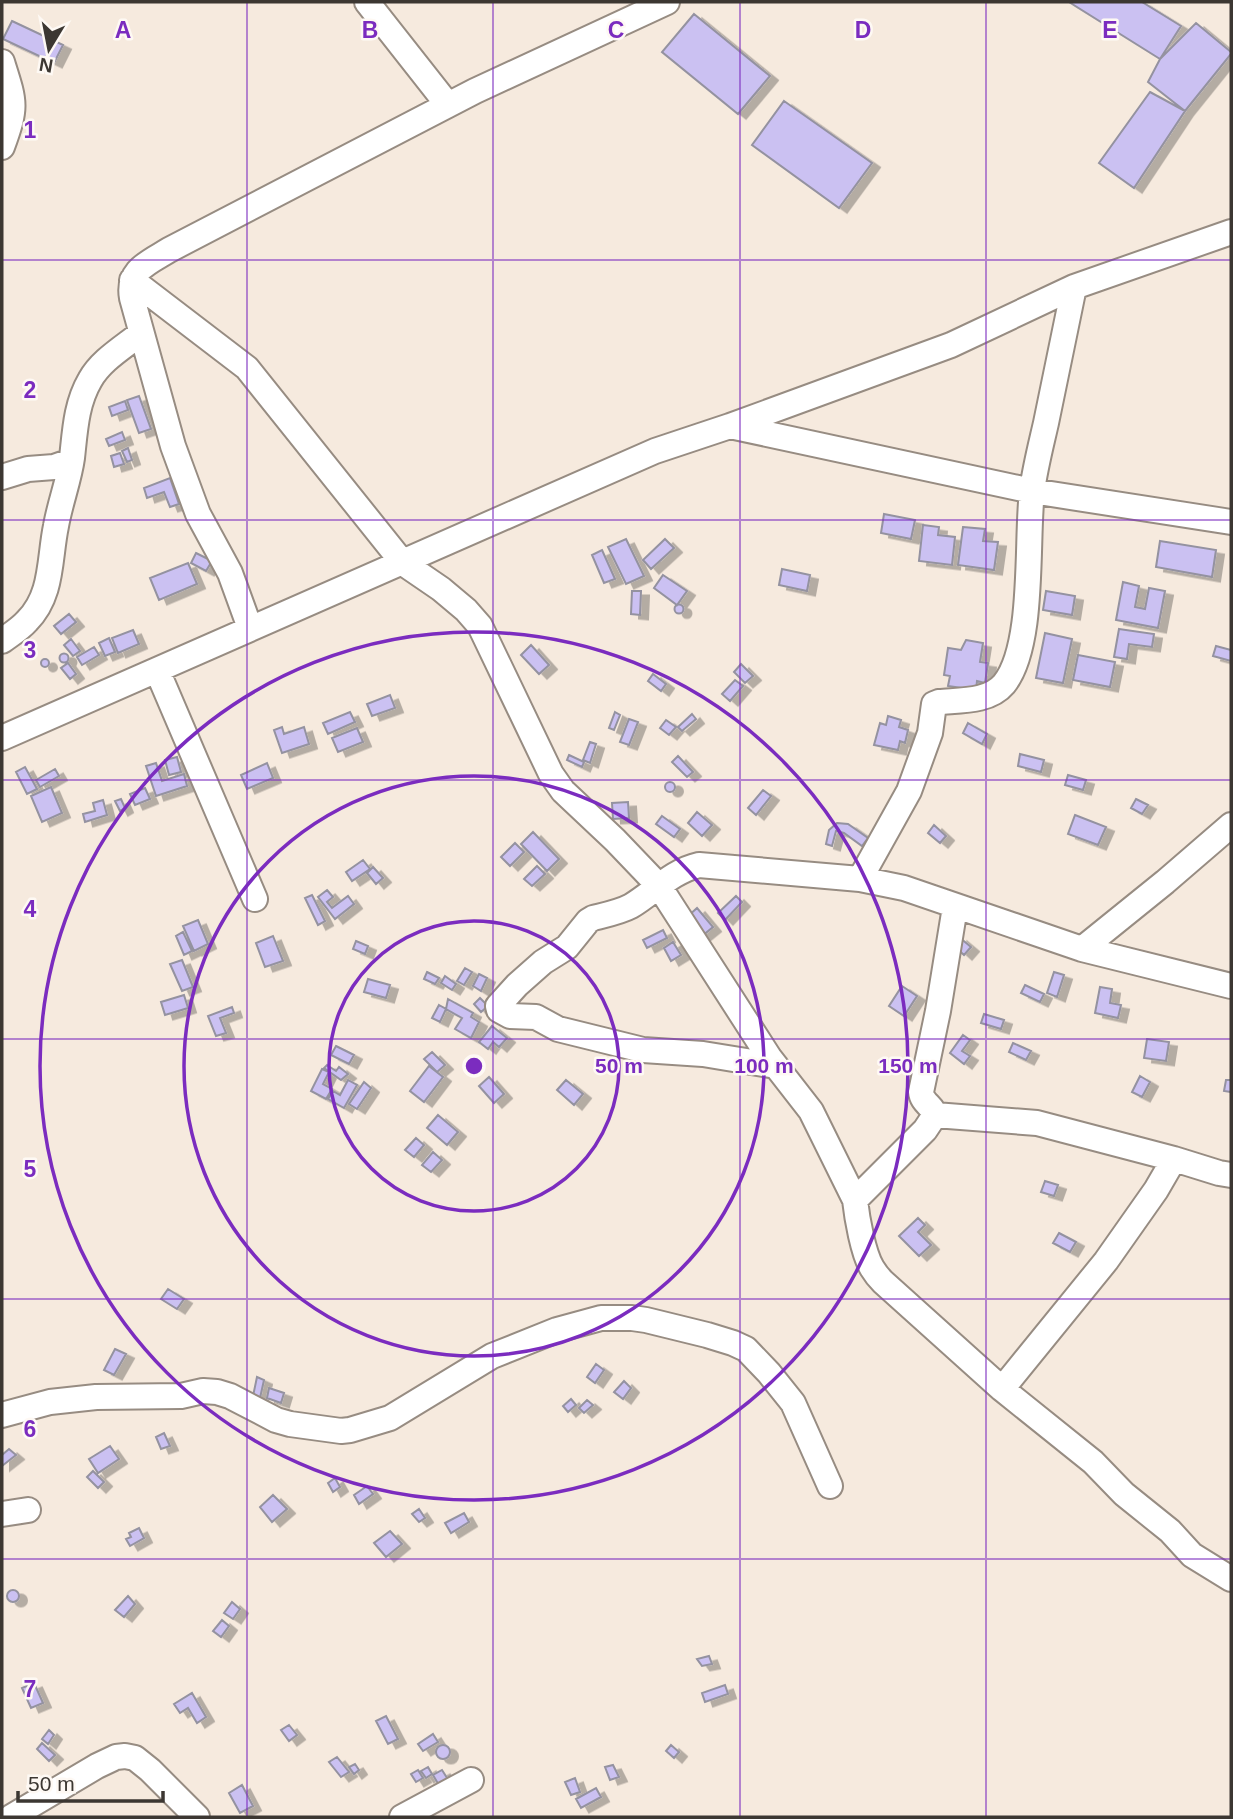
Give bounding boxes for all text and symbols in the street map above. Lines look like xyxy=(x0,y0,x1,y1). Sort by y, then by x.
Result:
north arrow xyxy=(14,14,84,84)
text: A xyxy=(115,17,131,43)
text: B xyxy=(362,17,378,43)
text: C xyxy=(608,17,624,43)
text: D xyxy=(855,17,871,43)
text: E xyxy=(1102,17,1118,43)
text: N xyxy=(38,54,55,77)
text: 1 xyxy=(24,117,37,143)
text: 2 xyxy=(24,377,36,403)
text: 3 xyxy=(24,637,36,663)
text: 4 xyxy=(24,896,37,922)
centre of rings xyxy=(462,1054,486,1078)
text: 50 m xyxy=(595,1054,643,1077)
text: 100 m xyxy=(734,1054,794,1077)
text: 150 m xyxy=(878,1054,938,1077)
text: 5 xyxy=(24,1156,37,1182)
text: 6 xyxy=(24,1416,36,1442)
text: 7 xyxy=(24,1676,36,1702)
scale bar xyxy=(18,1759,163,1803)
text: 50 m xyxy=(28,1772,75,1795)

